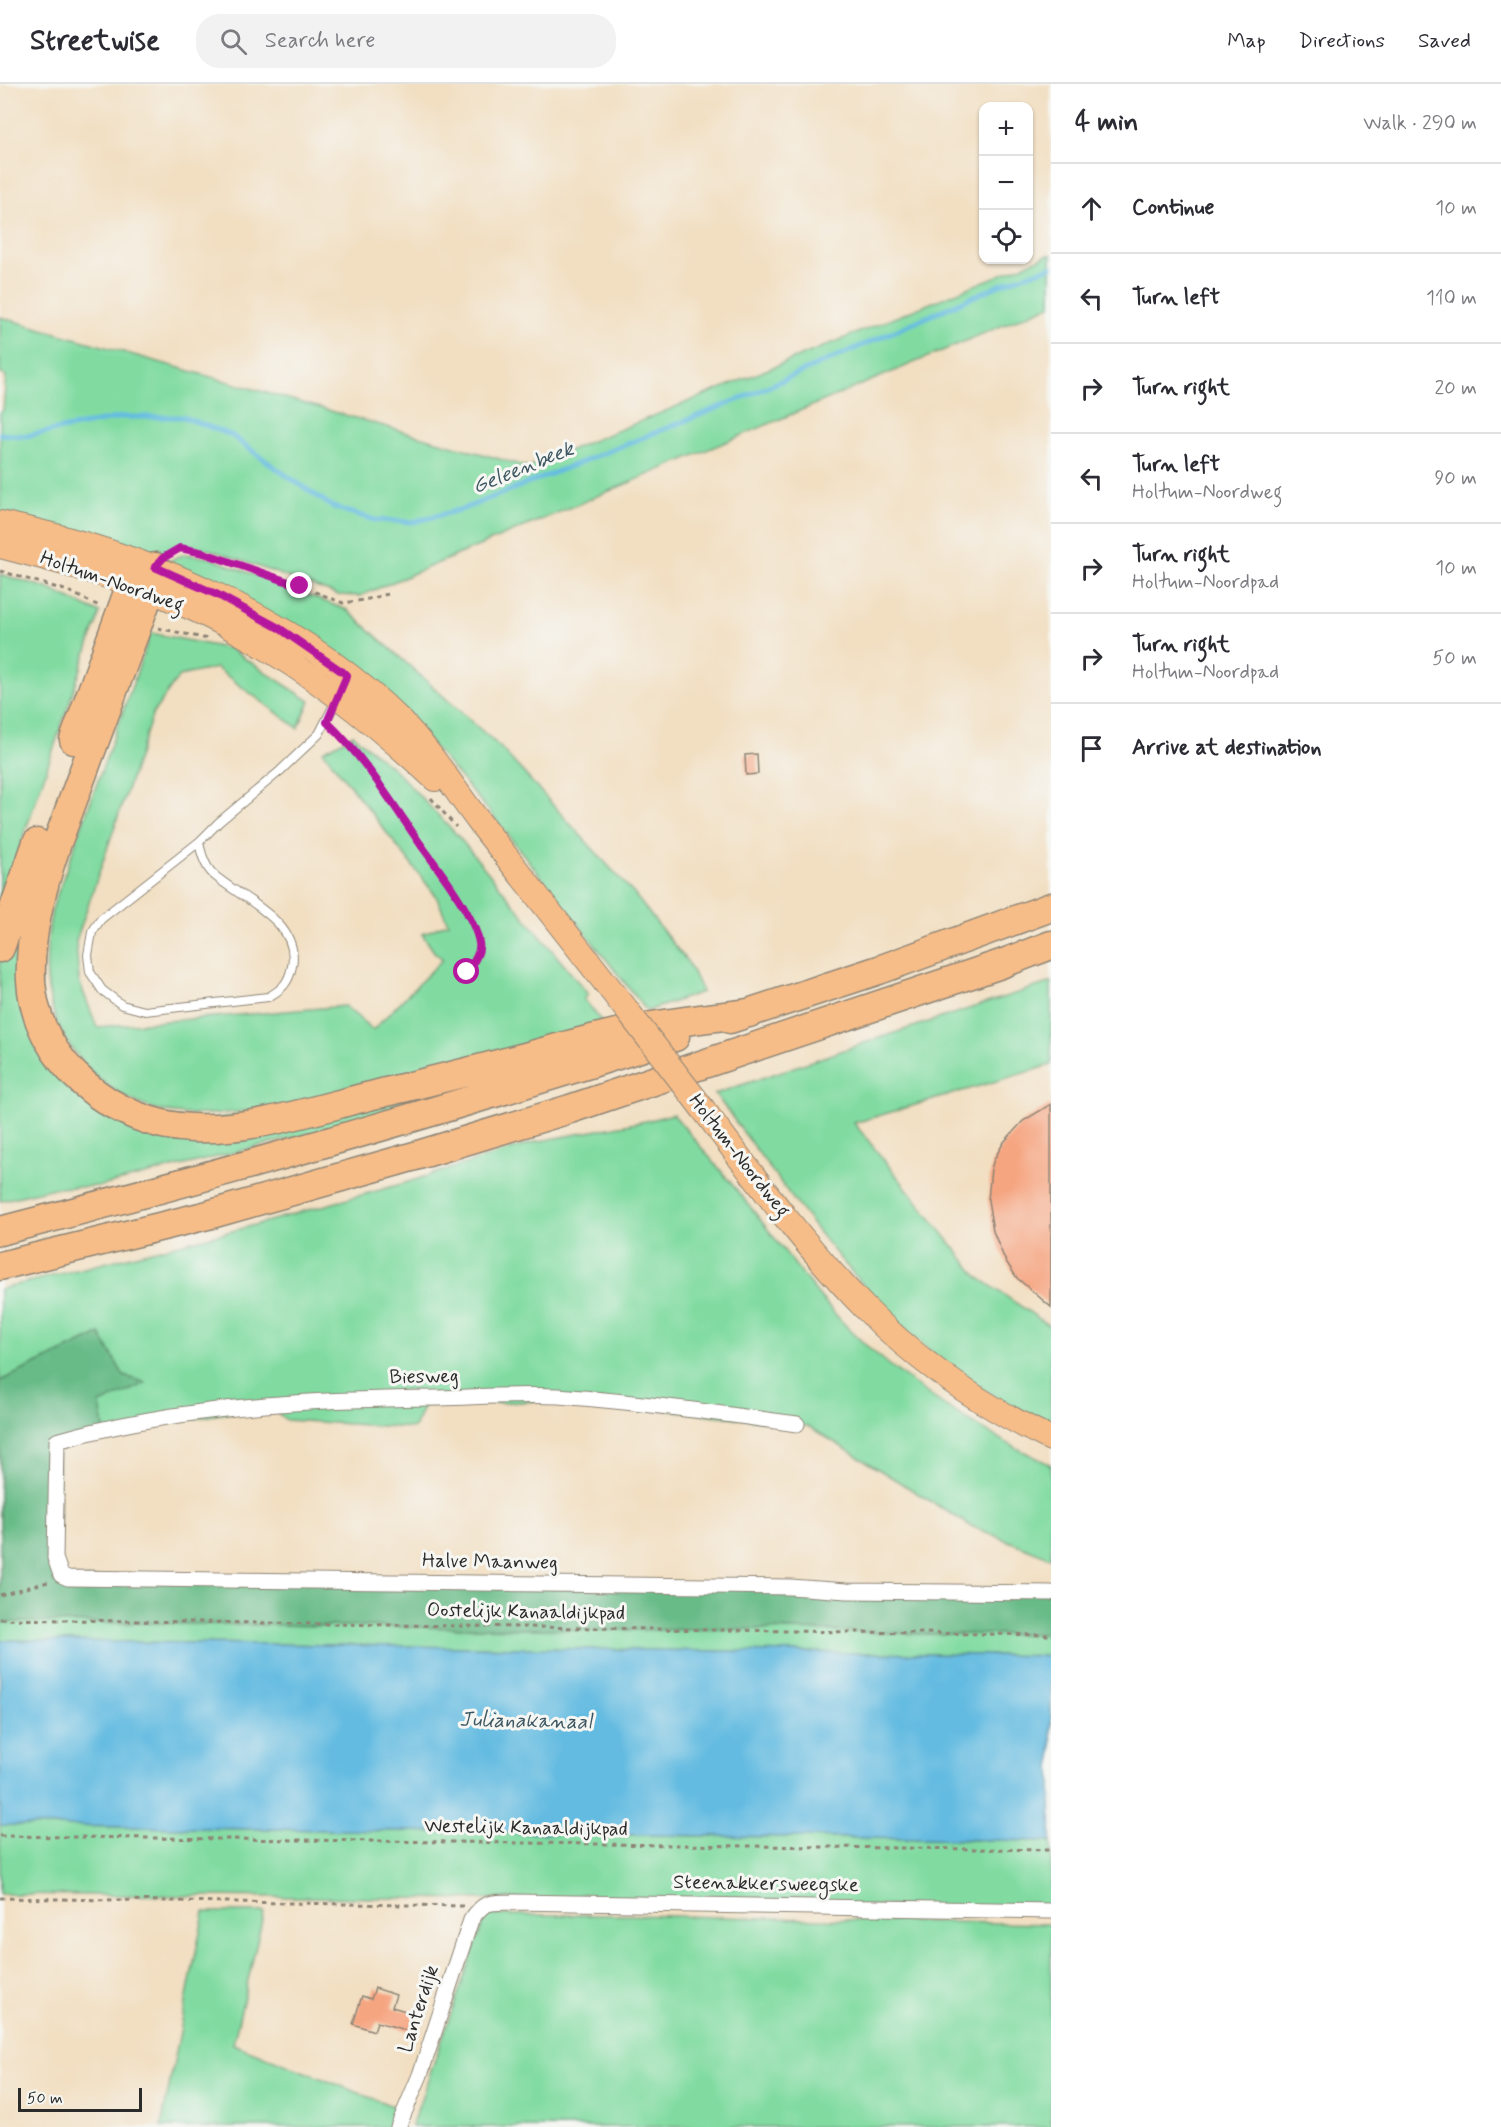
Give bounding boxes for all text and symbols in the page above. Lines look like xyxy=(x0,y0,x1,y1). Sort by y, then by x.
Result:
search box xyxy=(196,14,616,68)
text: Streetwise xyxy=(30,23,160,60)
icon: search xyxy=(217,25,250,58)
text: Search here xyxy=(265,27,375,55)
text: Map xyxy=(1227,27,1266,55)
text: Directions xyxy=(1299,27,1385,55)
text: Saved xyxy=(1418,27,1471,55)
map controls xyxy=(979,102,1033,264)
button: + xyxy=(979,102,1033,156)
text: 4 min xyxy=(1075,106,1138,140)
text: Walk · 290 m xyxy=(1363,110,1477,137)
button: − xyxy=(979,156,1033,210)
icon: ahead xyxy=(1075,192,1108,225)
text: Continue xyxy=(1132,194,1214,222)
text: 10 m xyxy=(1435,195,1477,222)
button: locate xyxy=(979,210,1033,264)
icon: left xyxy=(1075,282,1108,315)
text: Turn left xyxy=(1132,284,1220,312)
text: 110 m xyxy=(1426,285,1477,312)
icon: right xyxy=(1075,372,1108,405)
text: Turn right xyxy=(1132,374,1230,402)
text: 20 m xyxy=(1434,375,1477,402)
water label: Geleenbeek xyxy=(468,434,579,501)
text: Turn left xyxy=(1132,451,1220,479)
icon: left xyxy=(1075,462,1108,495)
text: 90 m xyxy=(1434,465,1477,492)
text: Holtum-Noordweg xyxy=(1132,479,1282,506)
text: Turn right xyxy=(1132,541,1230,569)
street label: Holtum-Noordweg xyxy=(36,545,188,621)
icon: right xyxy=(1075,552,1108,585)
text: 10 m xyxy=(1435,555,1477,582)
text: Holtum-Noordpad xyxy=(1132,569,1279,596)
route end xyxy=(286,572,312,598)
text: Turn right xyxy=(1132,631,1230,659)
icon: right xyxy=(1075,642,1108,675)
text: 50 m xyxy=(1432,645,1477,672)
text: Holtum-Noordpad xyxy=(1132,659,1279,686)
icon: arrive xyxy=(1075,732,1108,765)
text: Arrive at destination xyxy=(1132,734,1322,762)
route start xyxy=(453,958,479,984)
street label: Holtum-Noordweg xyxy=(680,1088,796,1225)
street label: Biesweg xyxy=(389,1363,459,1391)
street label: Halve Maanweg xyxy=(422,1547,558,1577)
street label: Oostelijk Kanaaldijkpad xyxy=(427,1597,625,1627)
water label: Julianakanaal xyxy=(459,1706,594,1736)
street label: Westelijk Kanaaldijkpad xyxy=(424,1813,628,1843)
street label: Steenakkersweegske xyxy=(673,1869,859,1900)
street label: Lanterdijk xyxy=(392,1962,446,2056)
scale bar xyxy=(18,2085,142,2112)
text: 50 m xyxy=(27,2088,63,2109)

